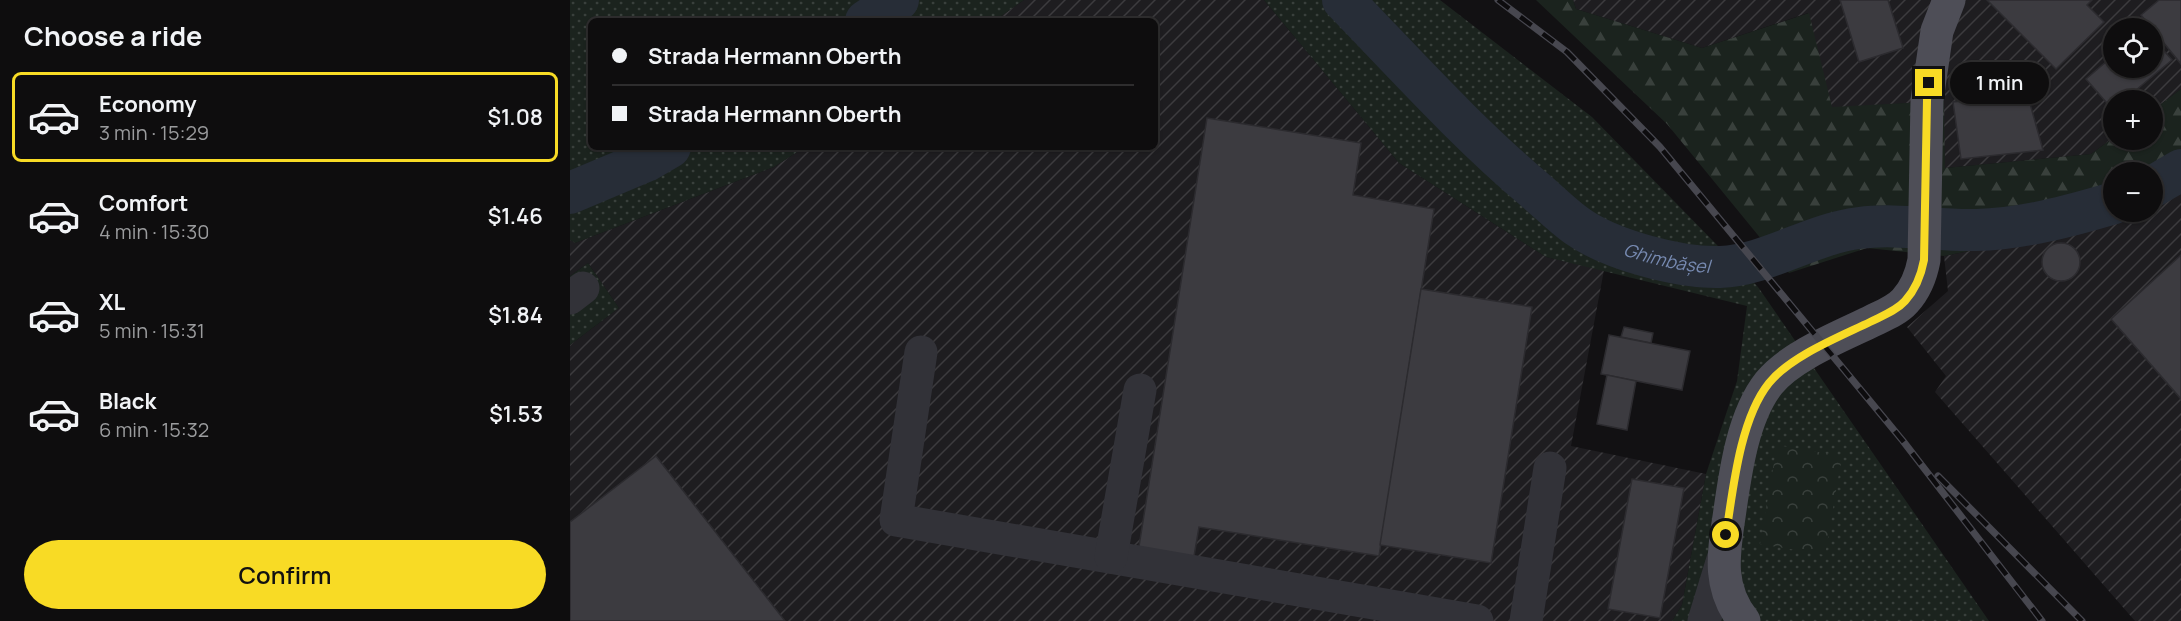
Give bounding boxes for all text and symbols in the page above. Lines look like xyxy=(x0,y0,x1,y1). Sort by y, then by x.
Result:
text: Choose a ride xyxy=(24,17,202,54)
map controls xyxy=(2103,18,2163,222)
button: locate xyxy=(2103,18,2163,78)
text: Strada Hermann Oberth xyxy=(648,41,901,71)
callout: 1 min xyxy=(1950,62,2049,104)
route end xyxy=(1915,69,1942,96)
text: 1 min xyxy=(1976,69,2023,96)
text: Economy xyxy=(99,89,197,119)
icon: car xyxy=(27,90,81,144)
button: + xyxy=(2103,90,2163,150)
text: Strada Hermann Oberth xyxy=(648,99,901,129)
text: $1.08 xyxy=(487,102,543,132)
text: 3 min · 15:29 xyxy=(99,119,209,146)
button: − xyxy=(2103,162,2163,222)
text: Comfort xyxy=(99,188,188,218)
icon: car xyxy=(27,189,81,243)
text: $1.46 xyxy=(488,201,543,231)
text: 4 min · 15:30 xyxy=(99,218,209,245)
water label: Ghimbășel xyxy=(1621,237,1713,278)
text: XL xyxy=(99,287,125,317)
icon: car xyxy=(27,288,81,342)
text: $1.84 xyxy=(488,300,543,330)
text: 5 min · 15:31 xyxy=(99,317,205,344)
text: Black xyxy=(99,386,156,416)
icon: car xyxy=(27,387,81,441)
text: $1.53 xyxy=(489,399,543,429)
text: 6 min · 15:32 xyxy=(99,416,209,443)
route start xyxy=(1712,521,1739,548)
button: Confirm xyxy=(24,540,546,609)

